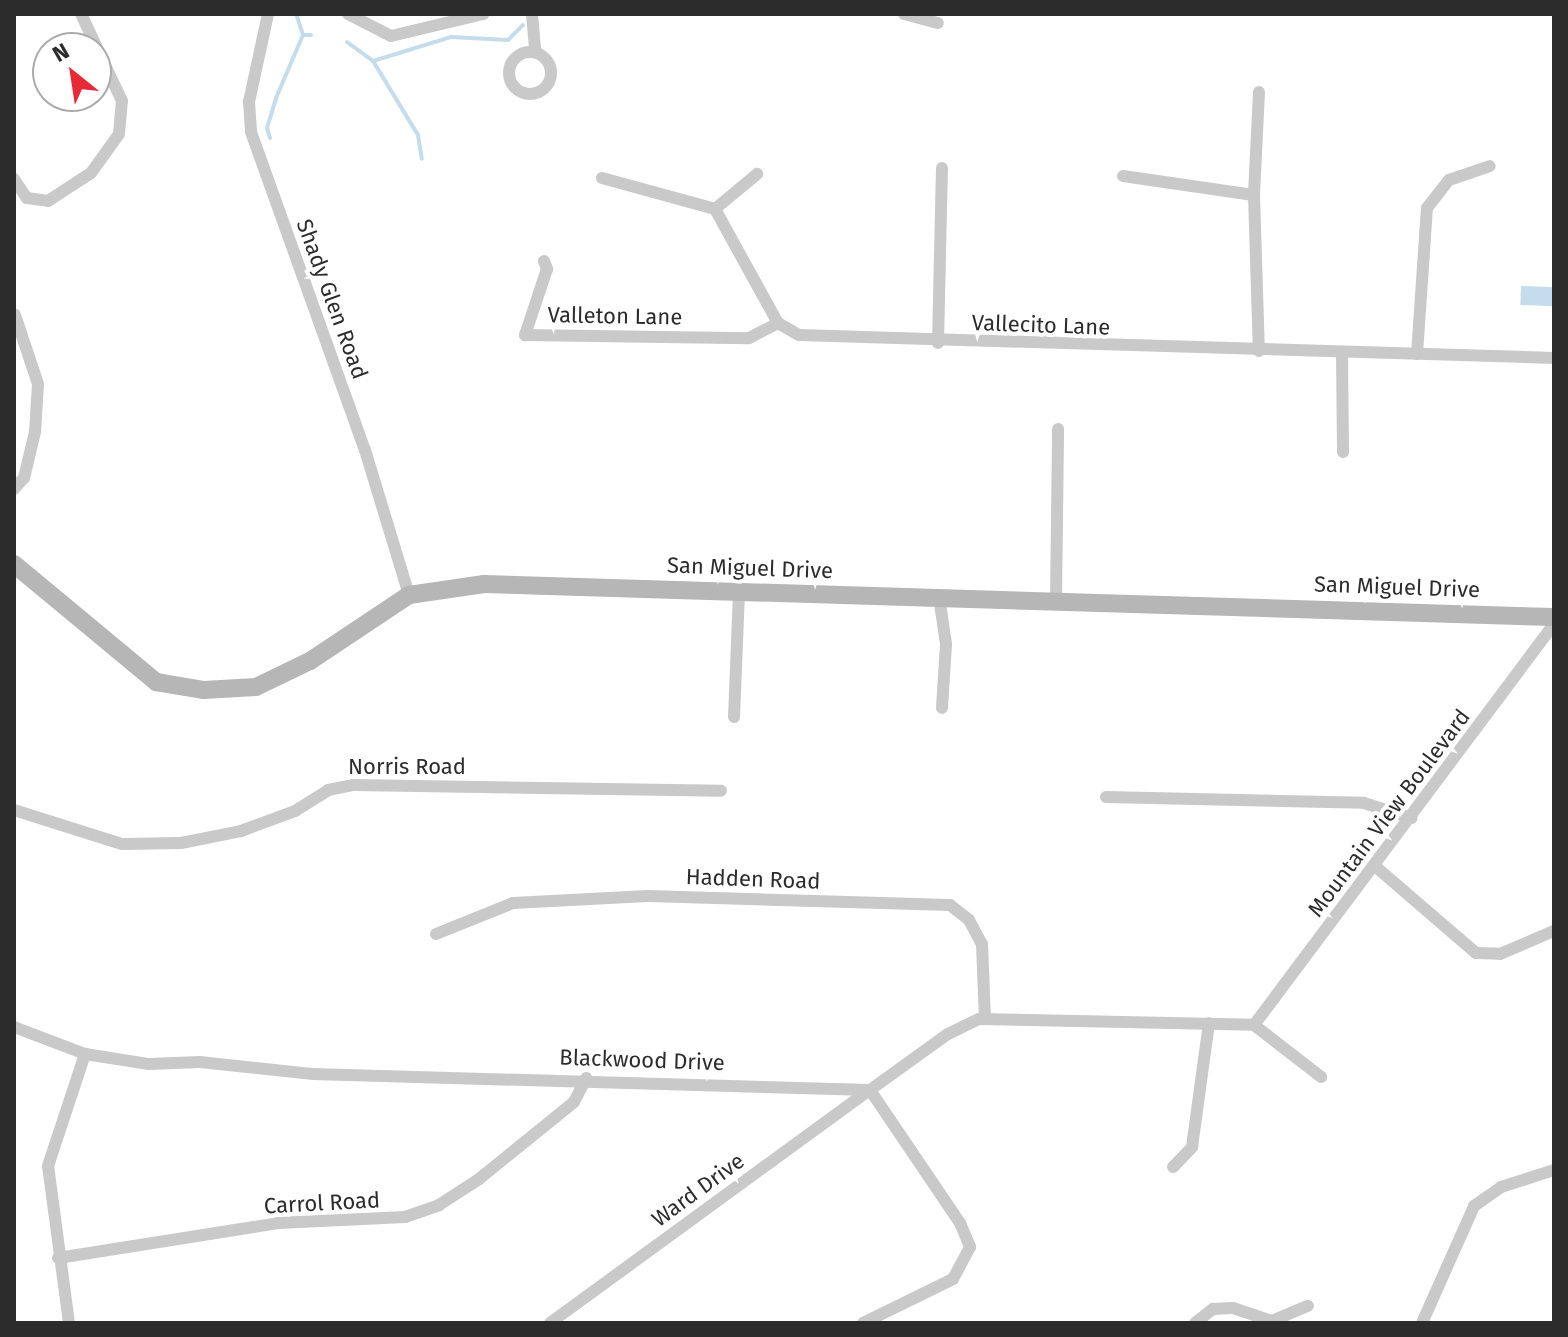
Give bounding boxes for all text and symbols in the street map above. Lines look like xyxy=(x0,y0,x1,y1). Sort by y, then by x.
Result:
north arrow xyxy=(32,32,112,112)
text: N xyxy=(48,37,74,68)
street label: Shady Glen Road xyxy=(291,215,373,383)
street label: Valleton Lane xyxy=(547,302,683,330)
street label: Vallecito Lane xyxy=(971,309,1111,341)
street label: San Miguel Drive xyxy=(667,552,833,584)
street label: San Miguel Drive xyxy=(1314,571,1480,603)
street label: Mountain View Boulevard xyxy=(1302,704,1476,922)
street label: Norris Road xyxy=(348,754,466,780)
street label: Hadden Road xyxy=(685,863,821,895)
street label: Blackwood Drive xyxy=(559,1044,725,1076)
street label: Ward Drive xyxy=(647,1148,749,1232)
street label: Carrol Road xyxy=(263,1187,381,1219)

